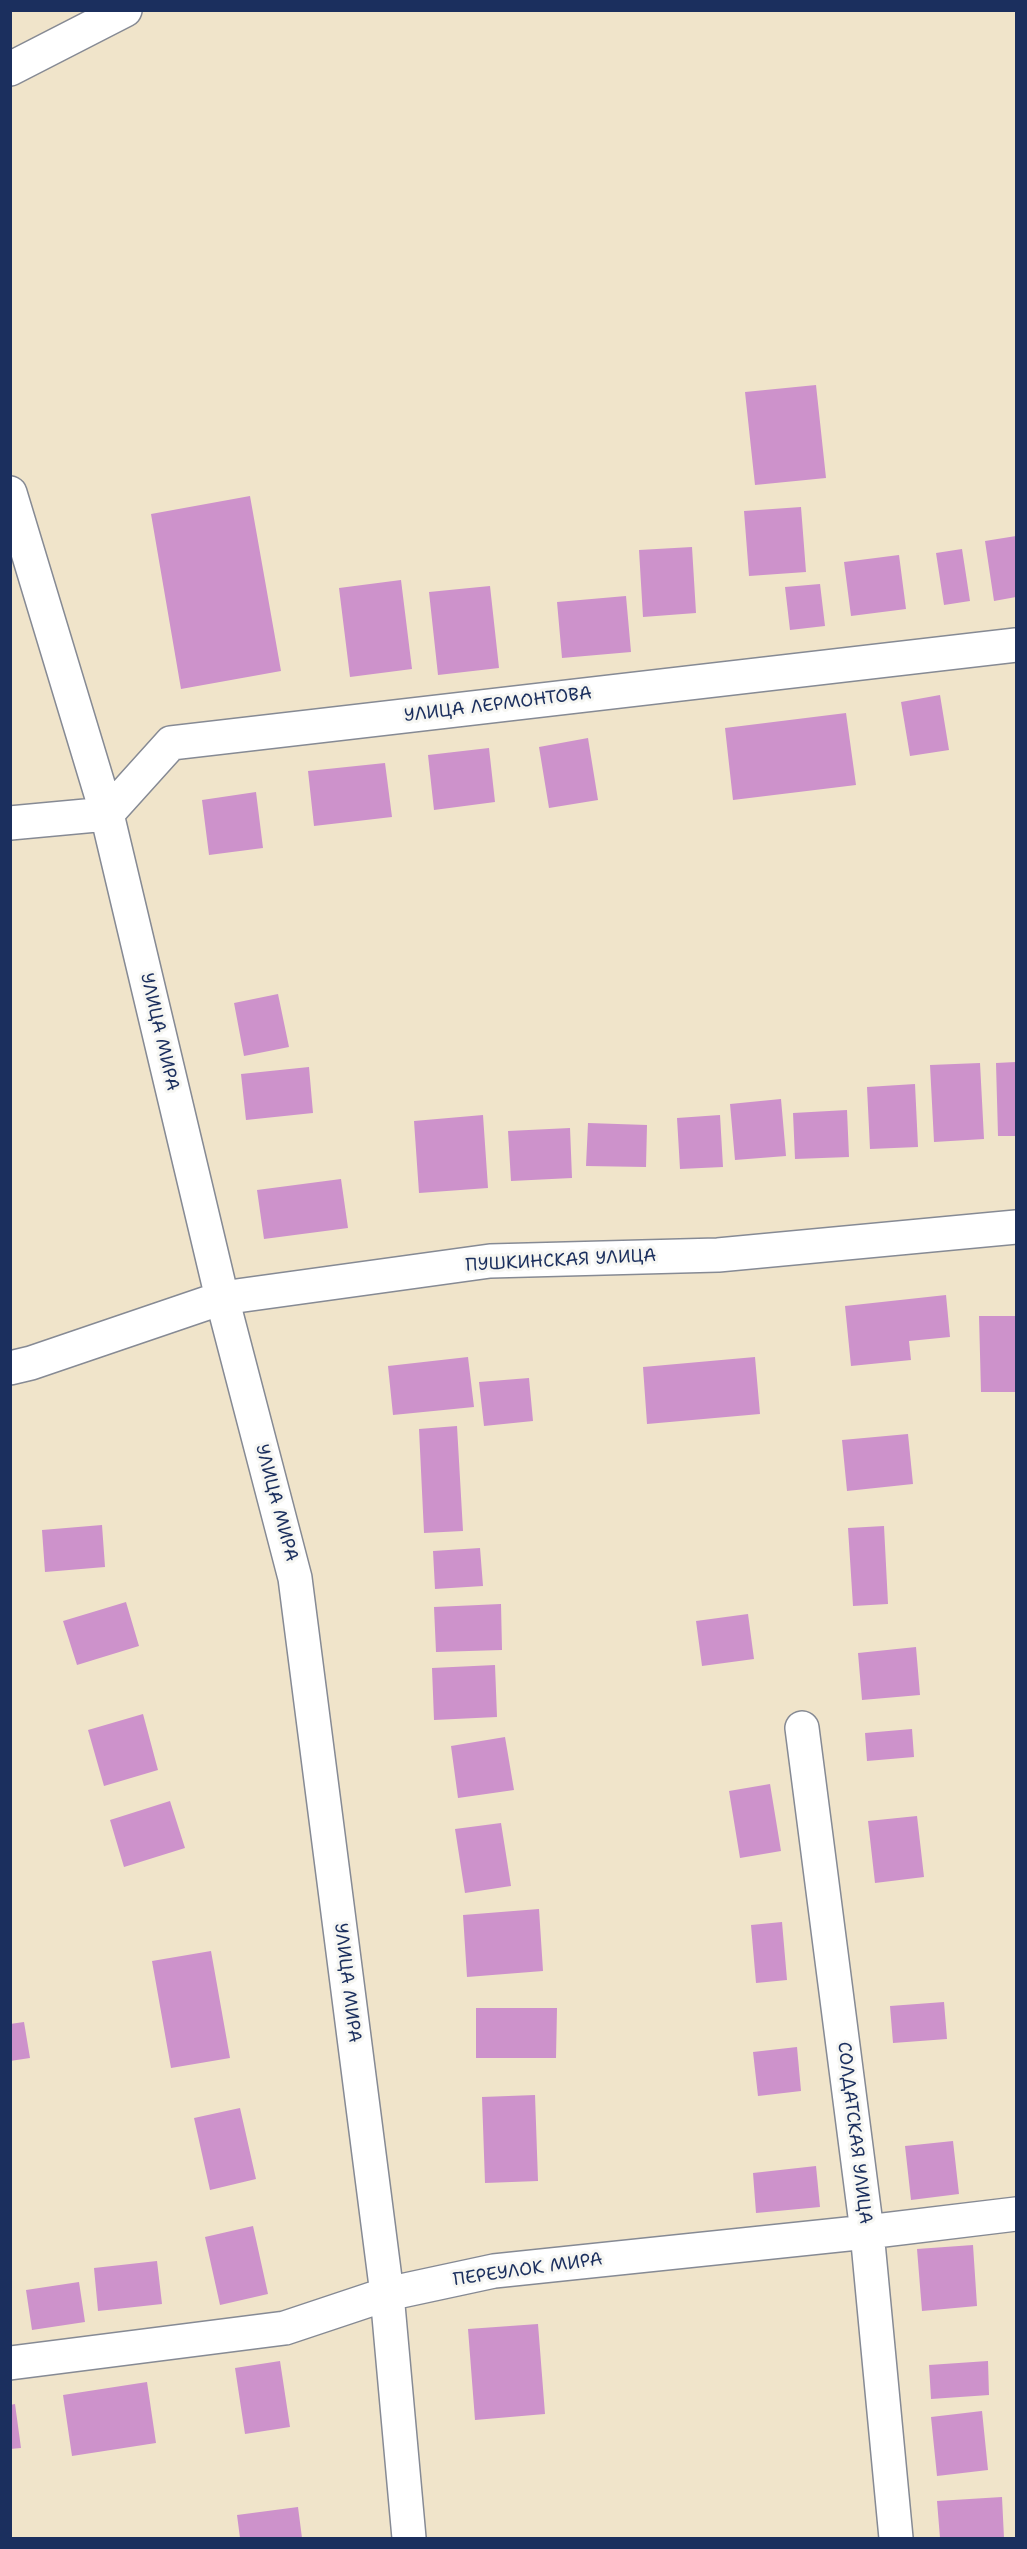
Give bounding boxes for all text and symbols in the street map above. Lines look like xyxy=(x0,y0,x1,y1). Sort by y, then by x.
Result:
street label: УЛИЦА ЛЕРМОНТОВА xyxy=(403,683,593,727)
street label: УЛИЦА МИРА xyxy=(135,971,183,1093)
street label: ПУШКИНСКАЯ УЛИЦА xyxy=(465,1245,657,1277)
street label: УЛИЦА МИРА xyxy=(250,1442,302,1564)
street label: УЛИЦА МИРА xyxy=(329,1922,365,2044)
street label: СОЛДАТСКАЯ УЛИЦА xyxy=(832,2041,876,2225)
street label: ПЕРЕУЛОК МИРА xyxy=(452,2249,604,2291)

